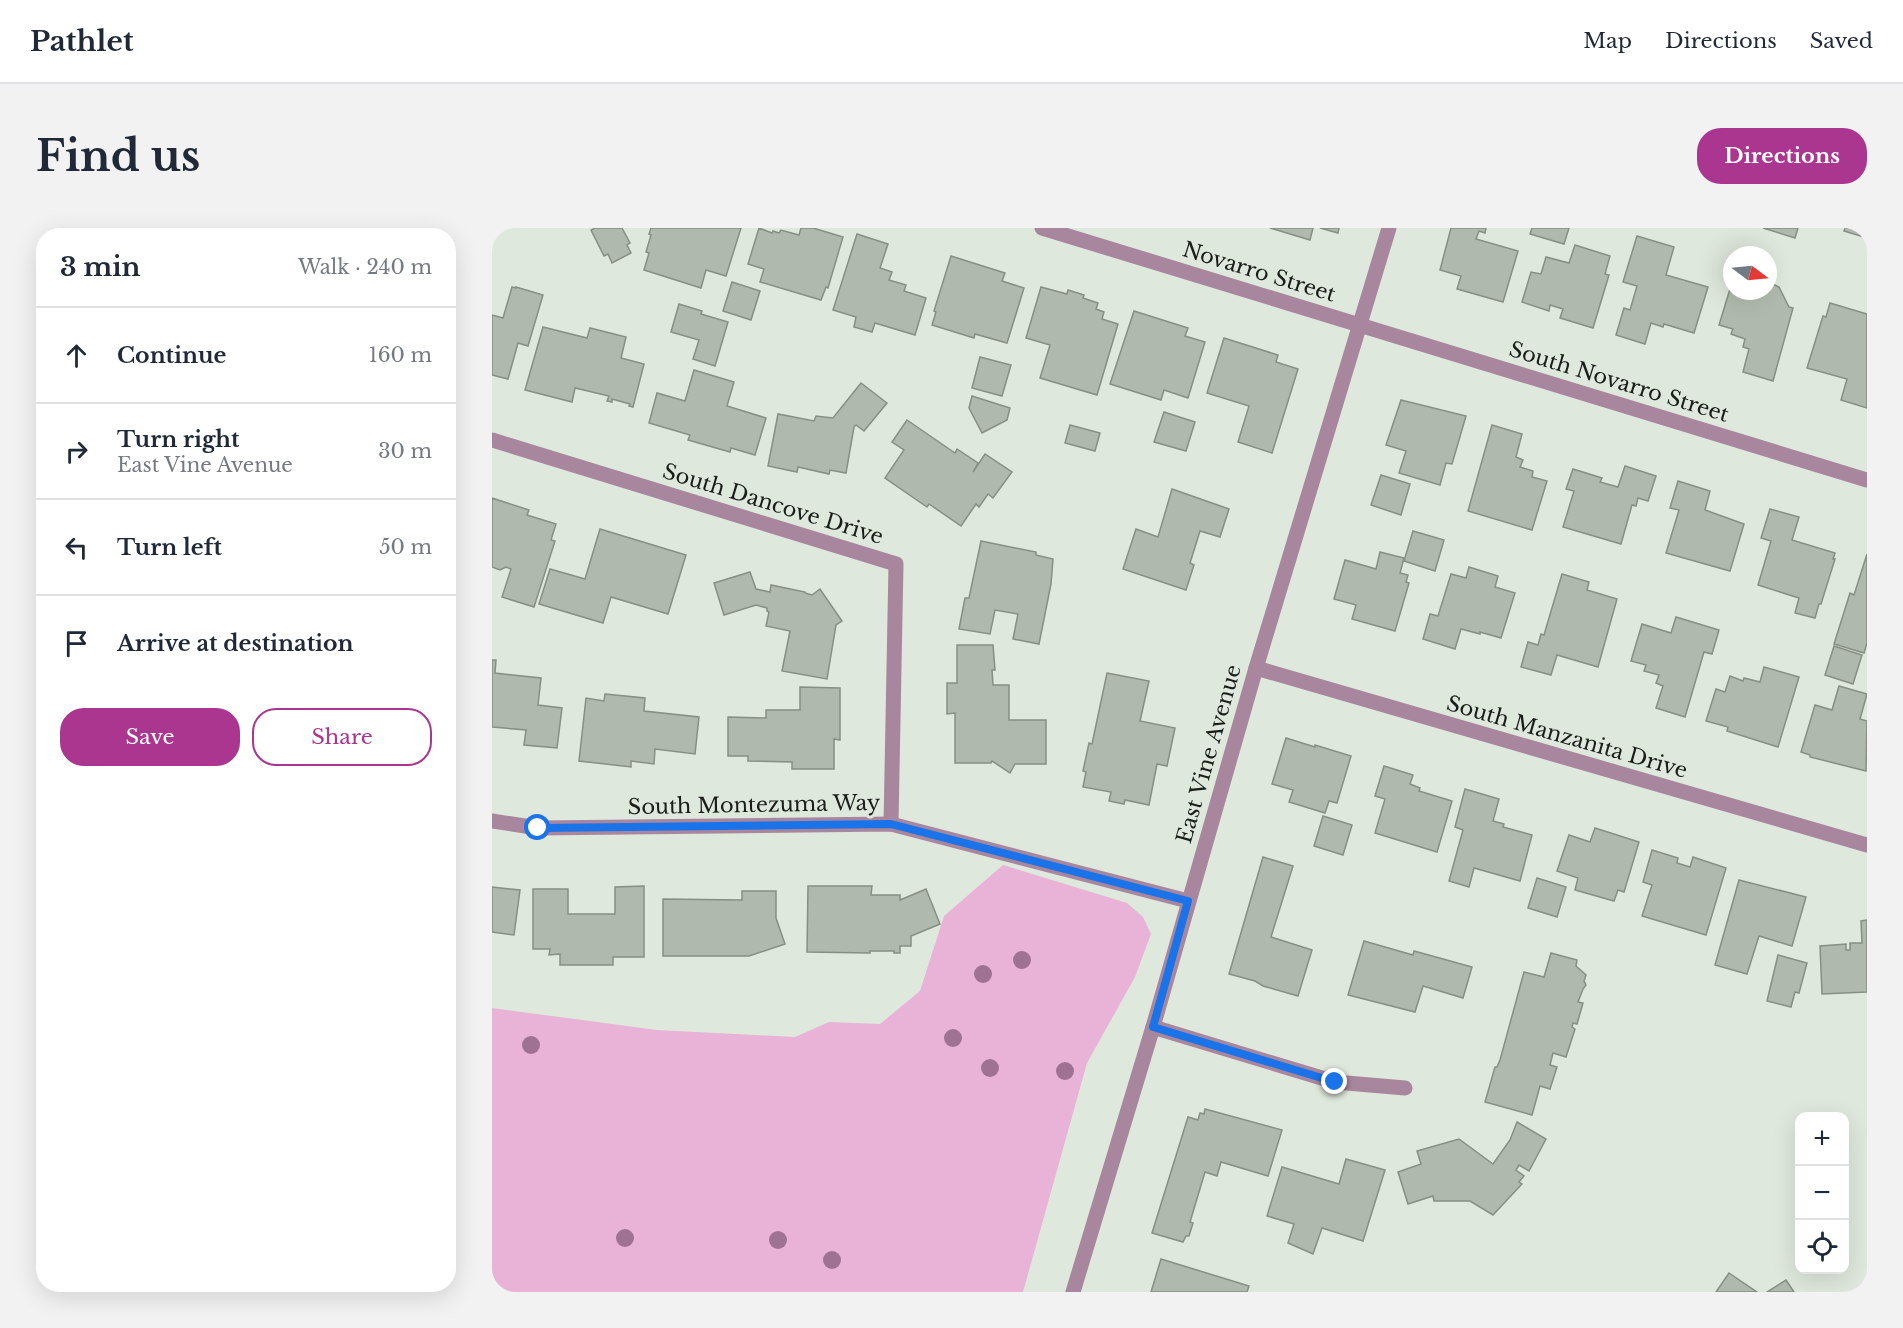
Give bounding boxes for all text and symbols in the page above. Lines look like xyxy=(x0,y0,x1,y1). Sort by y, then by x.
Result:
text: Pathlet xyxy=(30,24,134,59)
text: Map xyxy=(1583,28,1632,54)
text: Directions xyxy=(1665,28,1777,54)
text: Saved xyxy=(1810,28,1873,54)
button: Directions xyxy=(1697,128,1867,184)
text: Find us xyxy=(36,130,200,182)
street label: Novarro Street xyxy=(1179,236,1339,308)
north arrow xyxy=(1723,246,1777,300)
text: 3 min xyxy=(60,251,141,283)
text: Walk · 240 m xyxy=(298,255,432,279)
street label: South Novarro Street xyxy=(1506,336,1732,428)
icon: ahead xyxy=(60,339,93,372)
text: Continue xyxy=(117,342,226,369)
text: 160 m xyxy=(369,343,432,367)
text: Turn right xyxy=(117,426,239,453)
icon: right xyxy=(60,435,93,468)
text: 30 m xyxy=(378,439,432,463)
text: East Vine Avenue xyxy=(117,453,293,477)
street label: South Dancove Drive xyxy=(660,458,886,550)
icon: left xyxy=(60,531,93,564)
text: Turn left xyxy=(117,534,222,561)
text: 50 m xyxy=(379,535,432,559)
icon: arrive xyxy=(60,627,93,660)
text: Arrive at destination xyxy=(117,630,354,657)
street label: East Vine Avenue xyxy=(1171,662,1247,846)
street label: South Manzanita Drive xyxy=(1444,690,1690,784)
button: Save xyxy=(60,708,240,766)
button: Share xyxy=(252,708,432,766)
street label: South Montezuma Way xyxy=(627,790,881,820)
route start xyxy=(524,814,550,840)
route end xyxy=(1321,1068,1347,1094)
map controls xyxy=(1795,1112,1849,1274)
button: + xyxy=(1795,1112,1849,1166)
button: − xyxy=(1795,1166,1849,1220)
button: locate xyxy=(1795,1220,1849,1274)

